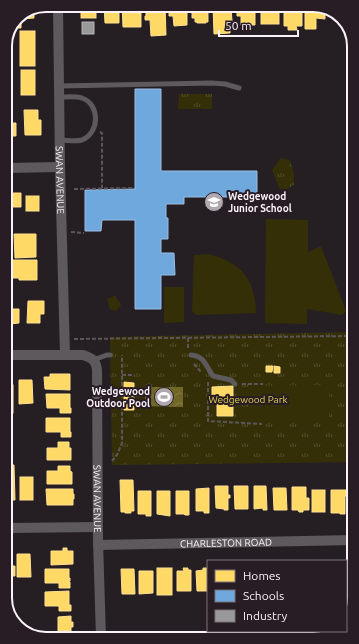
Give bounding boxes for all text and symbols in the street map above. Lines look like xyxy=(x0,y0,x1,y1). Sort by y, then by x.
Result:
scale bar xyxy=(219,12,298,38)
text: 50 m xyxy=(225,19,252,32)
street label: SWAN AVENUE xyxy=(54,146,66,214)
school or university icon: Wedgewood Junior School xyxy=(203,191,225,213)
place label: Wedgewood Junior School xyxy=(228,191,292,214)
place label: Wedgewood Outdoor Pool xyxy=(86,386,150,409)
sports icon: Wedgewood Outdoor Pool xyxy=(153,386,175,408)
park label: Wedgewood Park xyxy=(208,394,288,405)
street label: SWAN AVENUE xyxy=(92,465,103,533)
street label: CHARLESTON ROAD xyxy=(180,537,272,549)
legend xyxy=(207,560,347,632)
text: Homes xyxy=(243,569,281,582)
text: Schools xyxy=(243,589,284,602)
text: Industry xyxy=(243,609,288,622)

